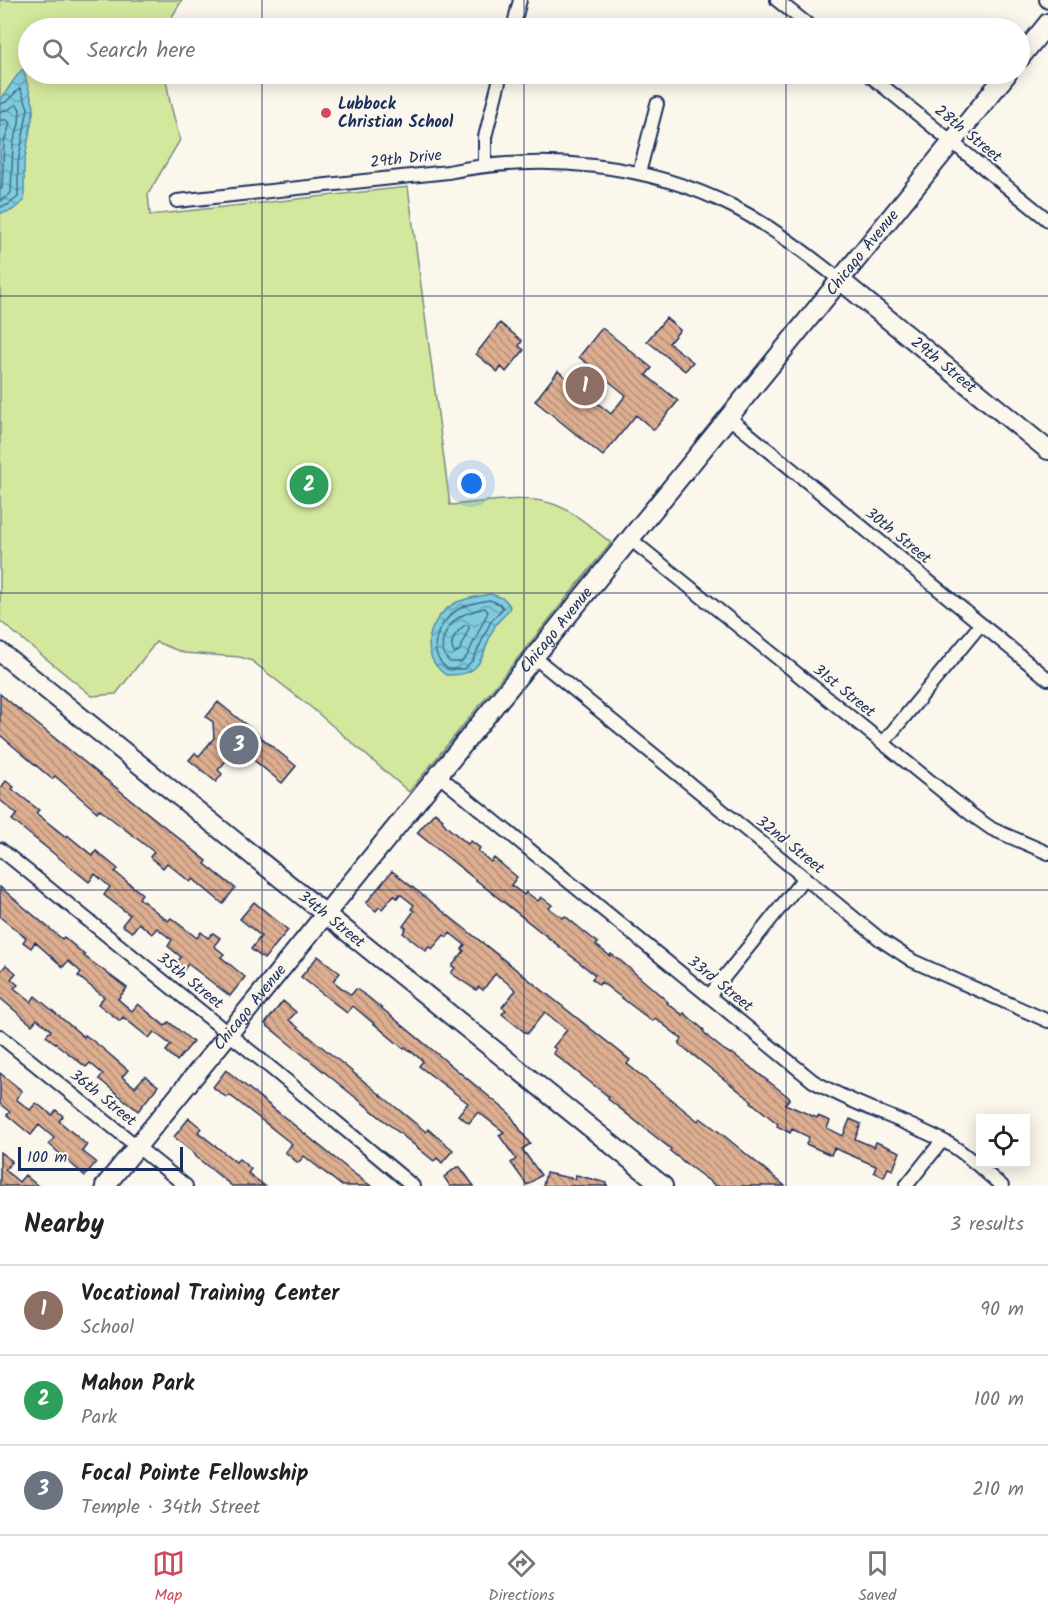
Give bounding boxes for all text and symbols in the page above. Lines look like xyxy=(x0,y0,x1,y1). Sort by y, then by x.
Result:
search box xyxy=(18,18,1030,84)
text: Search here xyxy=(87,34,195,69)
icon: search xyxy=(39,35,72,68)
place label: Lubbock Christian School xyxy=(338,92,454,135)
street label: 28th Street xyxy=(929,99,1008,170)
marker: Lubbock Christian School xyxy=(319,106,333,120)
street label: 29th Drive xyxy=(369,143,443,175)
street label: Chicago Avenue xyxy=(819,204,905,301)
street label: 29th Street xyxy=(905,330,983,400)
pin: 1 xyxy=(566,364,604,408)
pin: 2 xyxy=(290,462,328,508)
your location xyxy=(457,469,486,498)
street label: 30th Street xyxy=(859,501,937,571)
street label: Chicago Avenue xyxy=(513,581,599,679)
street label: 31st Street xyxy=(807,658,881,725)
pin: 3 xyxy=(220,722,258,768)
street label: 32nd Street xyxy=(750,810,830,881)
street label: 34th Street xyxy=(293,884,371,954)
street label: 35th Street xyxy=(151,946,229,1016)
street label: 33rd Street xyxy=(682,950,759,1019)
street label: Chicago Avenue xyxy=(207,959,293,1056)
street label: 36th Street xyxy=(64,1063,142,1133)
map controls xyxy=(976,1114,1030,1168)
button: locate xyxy=(976,1114,1030,1168)
scale bar xyxy=(18,1144,183,1172)
text: 100 m xyxy=(27,1145,67,1170)
text: Nearby xyxy=(24,1204,104,1246)
text: 3 results xyxy=(950,1209,1024,1241)
text: Vocational Training Center xyxy=(81,1277,339,1312)
text: 1 xyxy=(40,1294,47,1326)
text: 90 m xyxy=(980,1294,1024,1326)
text: School xyxy=(81,1312,134,1344)
text: Mahon Park xyxy=(81,1367,194,1402)
text: 2 xyxy=(38,1384,49,1416)
text: 100 m xyxy=(974,1384,1024,1416)
text: Park xyxy=(81,1402,117,1434)
text: Focal Pointe Fellowship xyxy=(81,1457,309,1492)
text: 3 xyxy=(38,1474,49,1506)
text: 210 m xyxy=(972,1474,1024,1506)
text: Temple · 34th Street xyxy=(81,1492,261,1524)
tab: Map xyxy=(152,1547,185,1608)
tab: Directions xyxy=(488,1547,555,1608)
tab: Saved xyxy=(858,1547,896,1608)

